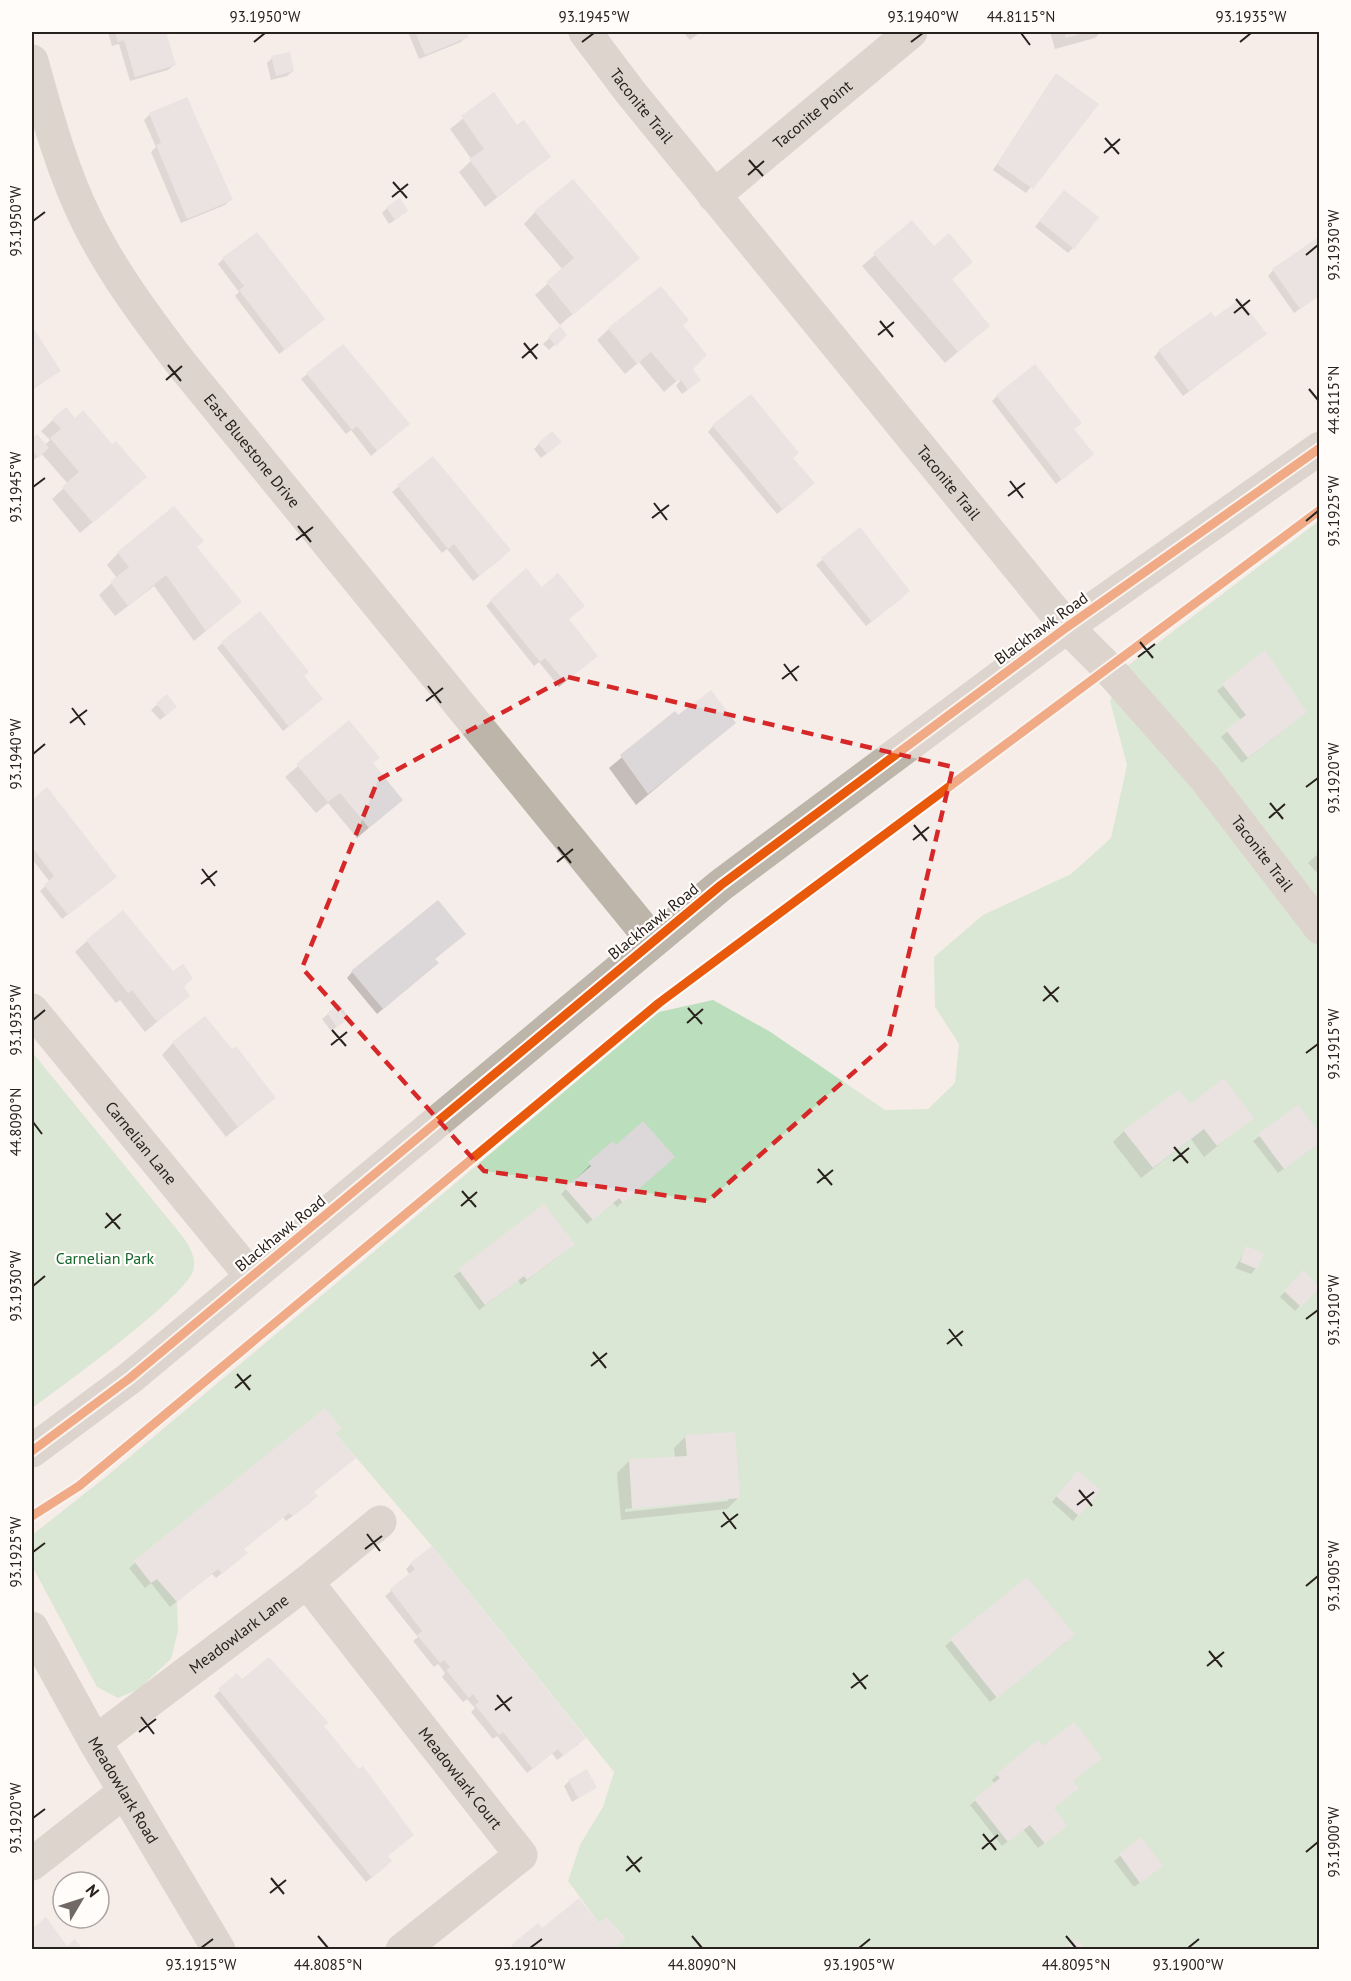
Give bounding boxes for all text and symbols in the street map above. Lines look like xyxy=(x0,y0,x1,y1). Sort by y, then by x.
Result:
text: 93.1950°W xyxy=(229,7,301,26)
text: 93.1945°W xyxy=(558,7,630,26)
text: 93.1940°W xyxy=(887,7,959,26)
text: 44.8115°N xyxy=(987,7,1055,26)
text: 93.1935°W xyxy=(1215,7,1287,26)
street label: Taconite Trail xyxy=(606,64,678,147)
street label: Taconite Point xyxy=(769,75,856,153)
text: 93.1950°W xyxy=(6,185,25,257)
text: 93.1930°W xyxy=(1324,209,1343,281)
text: 44.8115°N xyxy=(1324,366,1343,434)
street label: East Bluestone Drive xyxy=(200,389,305,512)
street label: Taconite Trail xyxy=(913,441,985,524)
text: 93.1945°W xyxy=(6,451,25,523)
text: 93.1925°W xyxy=(1324,475,1343,547)
street label: Blackhawk Road xyxy=(990,587,1092,669)
text: 93.1940°W xyxy=(6,718,25,790)
text: 93.1920°W xyxy=(1324,742,1343,814)
street label: Taconite Trail xyxy=(1227,811,1298,895)
street label: Blackhawk Road xyxy=(604,878,702,964)
text: 93.1935°W xyxy=(6,984,25,1056)
text: 93.1915°W xyxy=(1324,1008,1343,1080)
text: 44.8090°N xyxy=(6,1088,25,1156)
street label: Carnelian Lane xyxy=(101,1097,181,1188)
street label: Blackhawk Road xyxy=(231,1190,329,1276)
park label: Carnelian Park xyxy=(56,1248,155,1268)
text: 93.1930°W xyxy=(6,1250,25,1322)
text: 93.1910°W xyxy=(1324,1274,1343,1346)
text: 93.1925°W xyxy=(6,1516,25,1588)
text: 93.1905°W xyxy=(1324,1540,1343,1612)
street label: Meadowlark Lane xyxy=(185,1589,293,1678)
street label: Meadowlark Court xyxy=(414,1723,507,1833)
street label: Meadowlark Road xyxy=(84,1733,163,1847)
text: 93.1920°W xyxy=(6,1782,25,1854)
text: 93.1900°W xyxy=(1324,1806,1343,1878)
north arrow xyxy=(51,1870,111,1930)
text: N xyxy=(82,1880,104,1901)
text: 93.1915°W xyxy=(165,1955,237,1974)
text: 44.8085°N xyxy=(294,1955,362,1974)
text: 93.1910°W xyxy=(494,1955,566,1974)
text: 44.8090°N xyxy=(668,1955,736,1974)
text: 93.1905°W xyxy=(823,1955,895,1974)
text: 44.8095°N xyxy=(1042,1955,1110,1974)
text: 93.1900°W xyxy=(1152,1955,1224,1974)

